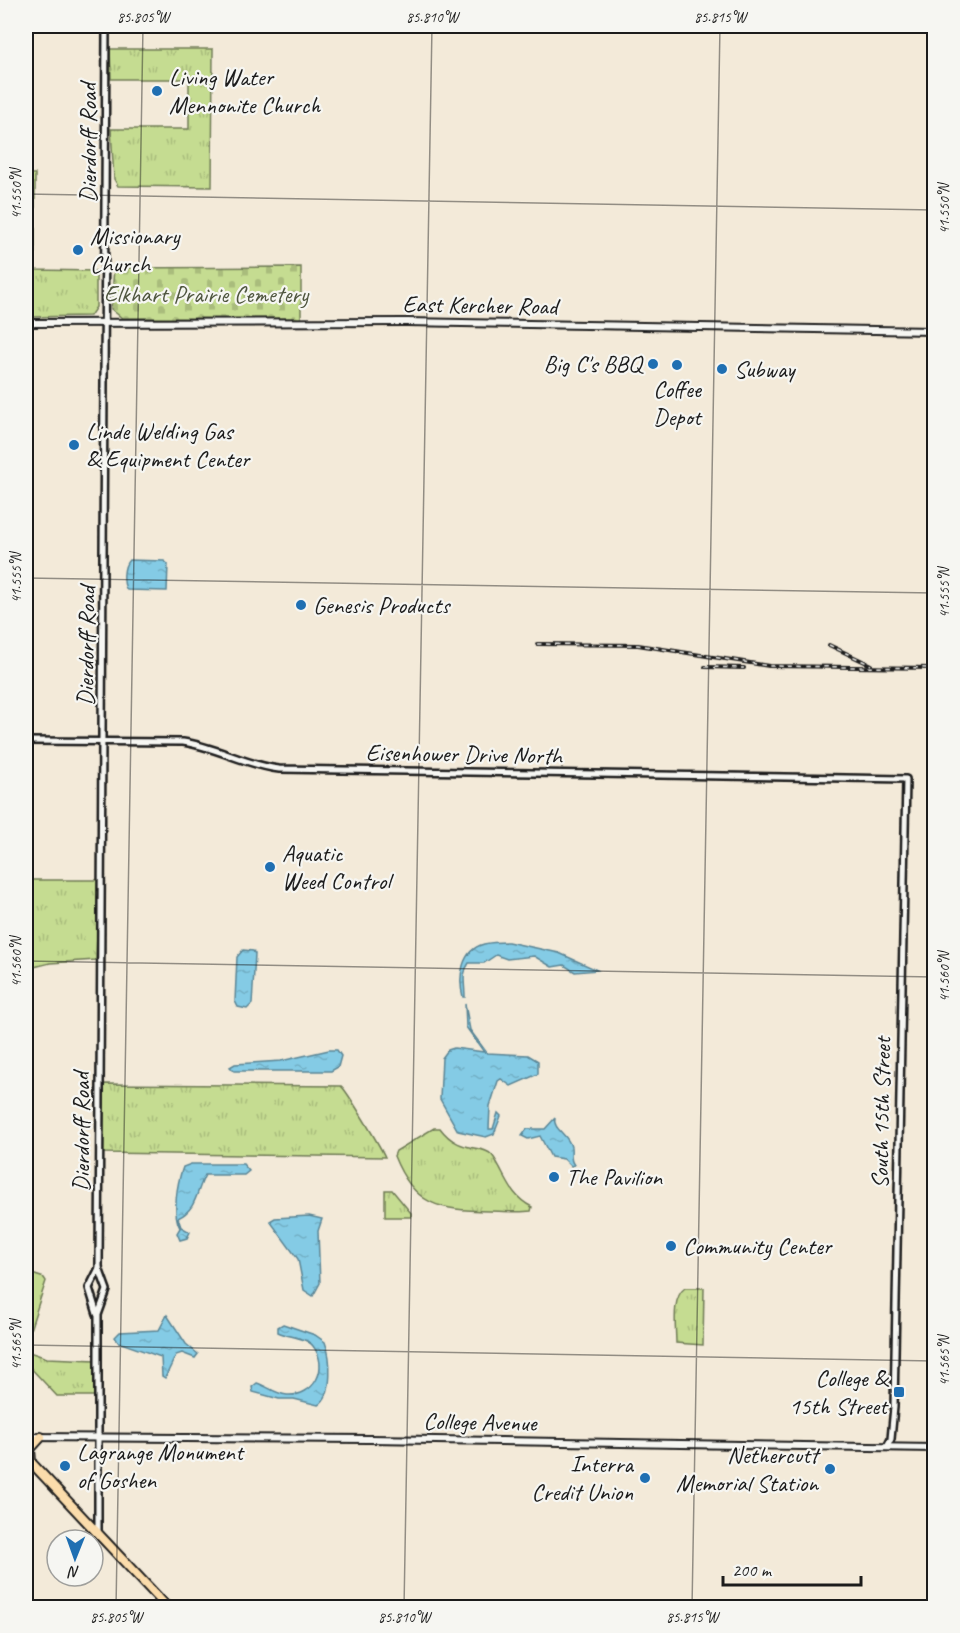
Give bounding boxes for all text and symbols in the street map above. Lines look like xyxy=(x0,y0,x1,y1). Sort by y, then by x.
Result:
text: 85.805°W xyxy=(117,8,172,27)
text: 85.810°W xyxy=(406,8,461,27)
text: 85.815°W xyxy=(694,8,749,27)
place label: Living Water Mennonite Church xyxy=(169,62,321,120)
street label: Dierdorff Road xyxy=(73,80,103,203)
marker: Living Water Mennonite Church xyxy=(150,84,164,98)
text: 41.550°N xyxy=(7,166,26,219)
text: 41.550°N xyxy=(935,181,954,234)
place label: Missionary Church xyxy=(90,221,181,279)
marker: Missionary Church xyxy=(71,243,85,257)
park label: Elkhart Prairie Cemetery xyxy=(104,279,310,309)
street label: East Kercher Road xyxy=(402,289,561,321)
place label: Big C's BBQ xyxy=(543,349,644,379)
place label: Subway xyxy=(734,354,796,384)
marker: Big C's BBQ xyxy=(646,357,660,371)
marker: Coffee Depot xyxy=(670,358,684,372)
marker: Subway xyxy=(715,362,729,376)
place label: Coffee Depot xyxy=(653,374,703,432)
place label: Linde Welding Gas & Equipment Center xyxy=(86,416,252,474)
marker: Linde Welding Gas & Equipment Center xyxy=(67,438,81,452)
text: 41.555°N xyxy=(7,550,26,603)
text: 41.555°N xyxy=(935,565,954,618)
street label: Dierdorff Road xyxy=(70,582,102,706)
place label: Genesis Products xyxy=(313,590,451,620)
marker: Genesis Products xyxy=(294,598,308,612)
street label: Eisenhower Drive North xyxy=(366,737,564,771)
place label: Aquatic Weed Control xyxy=(282,838,394,896)
marker: Aquatic Weed Control xyxy=(263,860,277,874)
text: 41.560°N xyxy=(7,934,26,987)
text: 41.560°N xyxy=(935,949,954,1002)
street label: South 15th Street xyxy=(865,1035,897,1189)
street label: Dierdorff Road xyxy=(66,1069,96,1192)
place label: The Pavilion xyxy=(566,1162,663,1192)
marker: The Pavilion xyxy=(547,1170,561,1184)
place label: Community Center xyxy=(683,1231,834,1261)
marker: Community Center xyxy=(664,1239,678,1253)
text: 41.565°N xyxy=(7,1317,26,1370)
text: 41.565°N xyxy=(935,1333,954,1386)
place label: College & 15th Street xyxy=(789,1363,889,1421)
marker: College & 15th Street xyxy=(892,1385,906,1399)
street label: College Avenue xyxy=(423,1406,539,1438)
place label: Lagrange Monument of Goshen xyxy=(77,1437,245,1495)
place label: Nethercutt Memorial Station xyxy=(676,1440,821,1498)
place label: Interra Credit Union xyxy=(531,1449,634,1507)
marker: Lagrange Monument of Goshen xyxy=(58,1459,72,1473)
marker: Nethercutt Memorial Station xyxy=(823,1462,837,1476)
marker: Interra Credit Union xyxy=(638,1471,652,1485)
north arrow xyxy=(45,1528,105,1588)
scale bar xyxy=(723,1549,861,1587)
text: 200 m xyxy=(732,1559,773,1581)
text: N xyxy=(67,1562,80,1582)
text: 85.805°W xyxy=(90,1608,145,1627)
text: 85.810°W xyxy=(378,1608,433,1627)
text: 85.815°W xyxy=(666,1608,721,1627)

